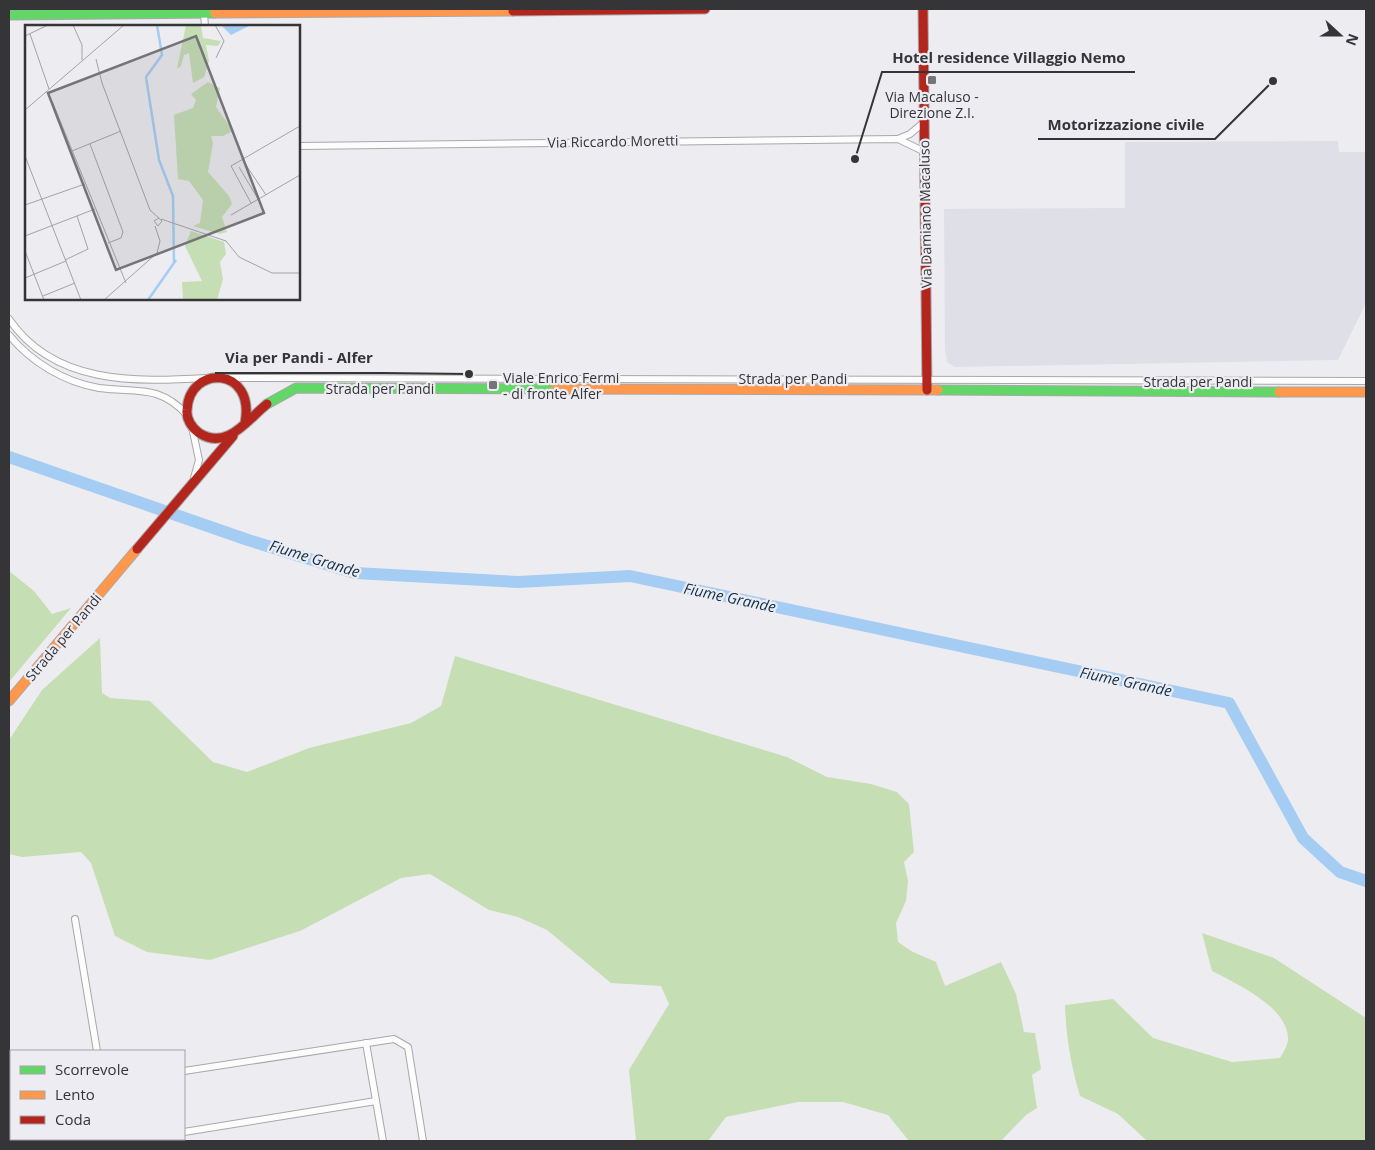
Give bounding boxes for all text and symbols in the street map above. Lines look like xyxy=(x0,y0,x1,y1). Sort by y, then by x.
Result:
north arrow xyxy=(1315,10,1365,60)
inset map xyxy=(25,25,300,300)
text: N xyxy=(1342,31,1364,49)
callout: Hotel residence Villaggio Nemo xyxy=(882,42,1135,72)
text: Hotel residence Villaggio Nemo xyxy=(892,47,1126,67)
marker: Via Macaluso - Direzione Z.I. xyxy=(926,74,938,86)
place label: Via Macaluso - Direzione Z.I. xyxy=(885,87,979,122)
callout: Motorizzazione civile xyxy=(1038,109,1215,139)
text: Motorizzazione civile xyxy=(1048,114,1205,134)
street label: Via Riccardo Moretti xyxy=(547,130,679,152)
street label: Via Damiano Macaluso xyxy=(914,140,936,288)
callout: Via per Pandi - Alfer xyxy=(215,343,383,373)
text: Via per Pandi - Alfer xyxy=(225,347,373,367)
place label: Viale Enrico Fermi - di fronte Alfer xyxy=(503,368,619,403)
street label: Strada per Pandi xyxy=(739,369,847,388)
street label: Strada per Pandi xyxy=(1144,372,1252,391)
street label: Strada per Pandi xyxy=(326,379,434,398)
marker: Viale Enrico Fermi - di fronte Alfer xyxy=(487,379,499,391)
water label: Fiume Grande xyxy=(267,535,363,581)
water label: Fiume Grande xyxy=(682,578,778,617)
street label: Strada per Pandi xyxy=(21,589,105,685)
water label: Fiume Grande xyxy=(1078,662,1174,701)
legend xyxy=(10,1050,185,1140)
text: Scorrevole xyxy=(55,1059,129,1079)
text: Lento xyxy=(55,1084,95,1104)
text: Coda xyxy=(55,1109,91,1129)

